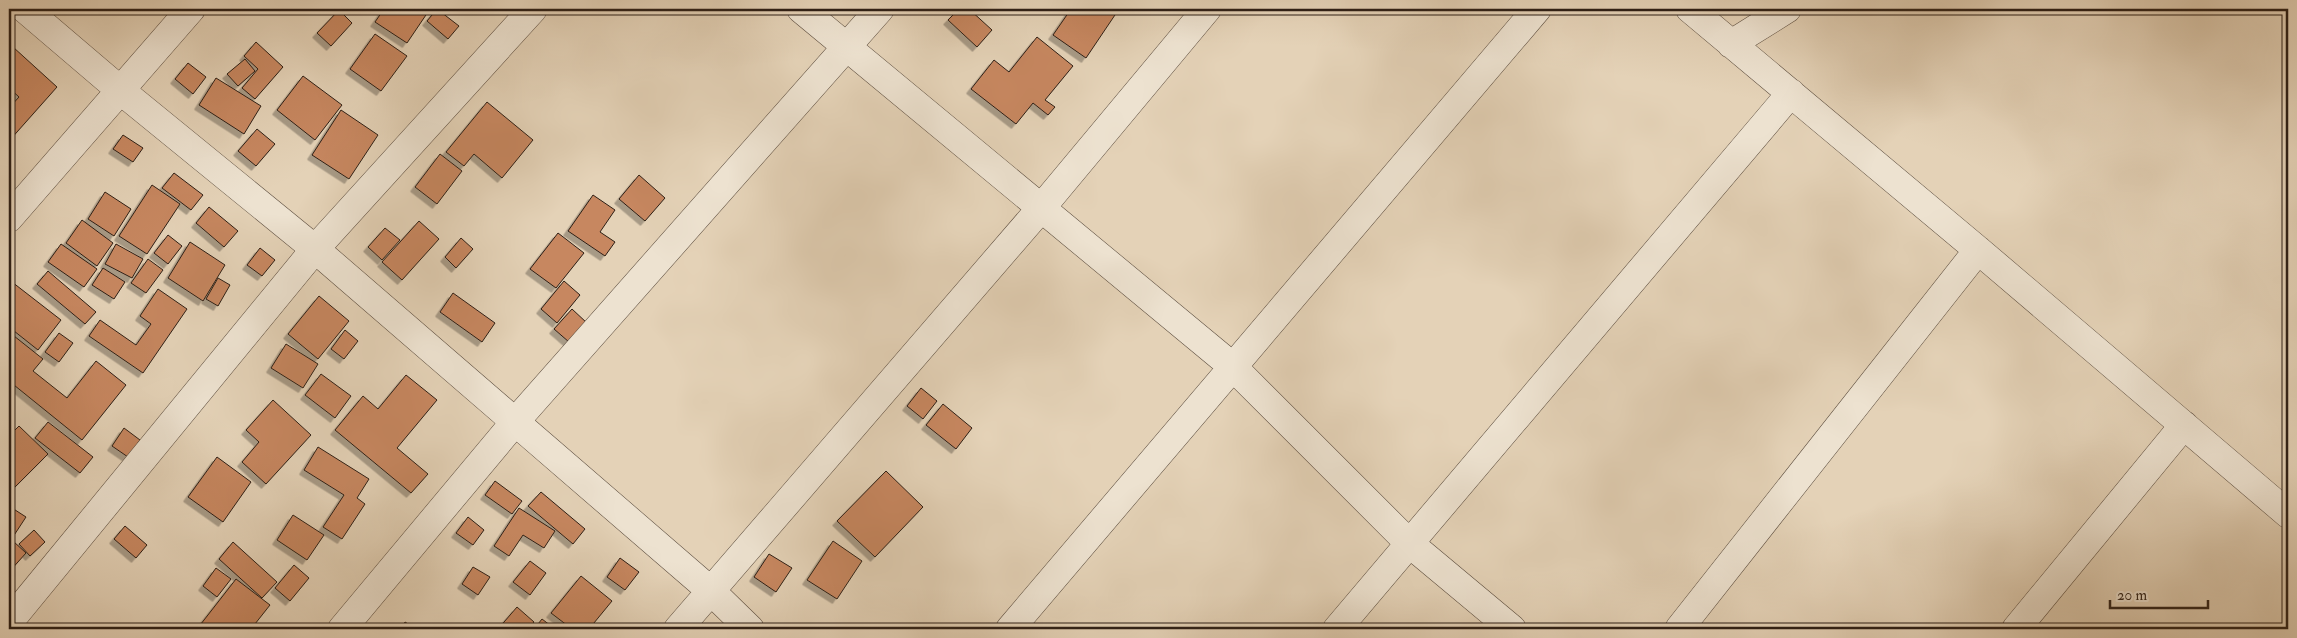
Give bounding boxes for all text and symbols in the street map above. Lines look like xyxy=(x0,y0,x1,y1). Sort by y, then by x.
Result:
scale bar xyxy=(2110,578,2207,610)
text: 20 m xyxy=(2117,586,2147,605)

